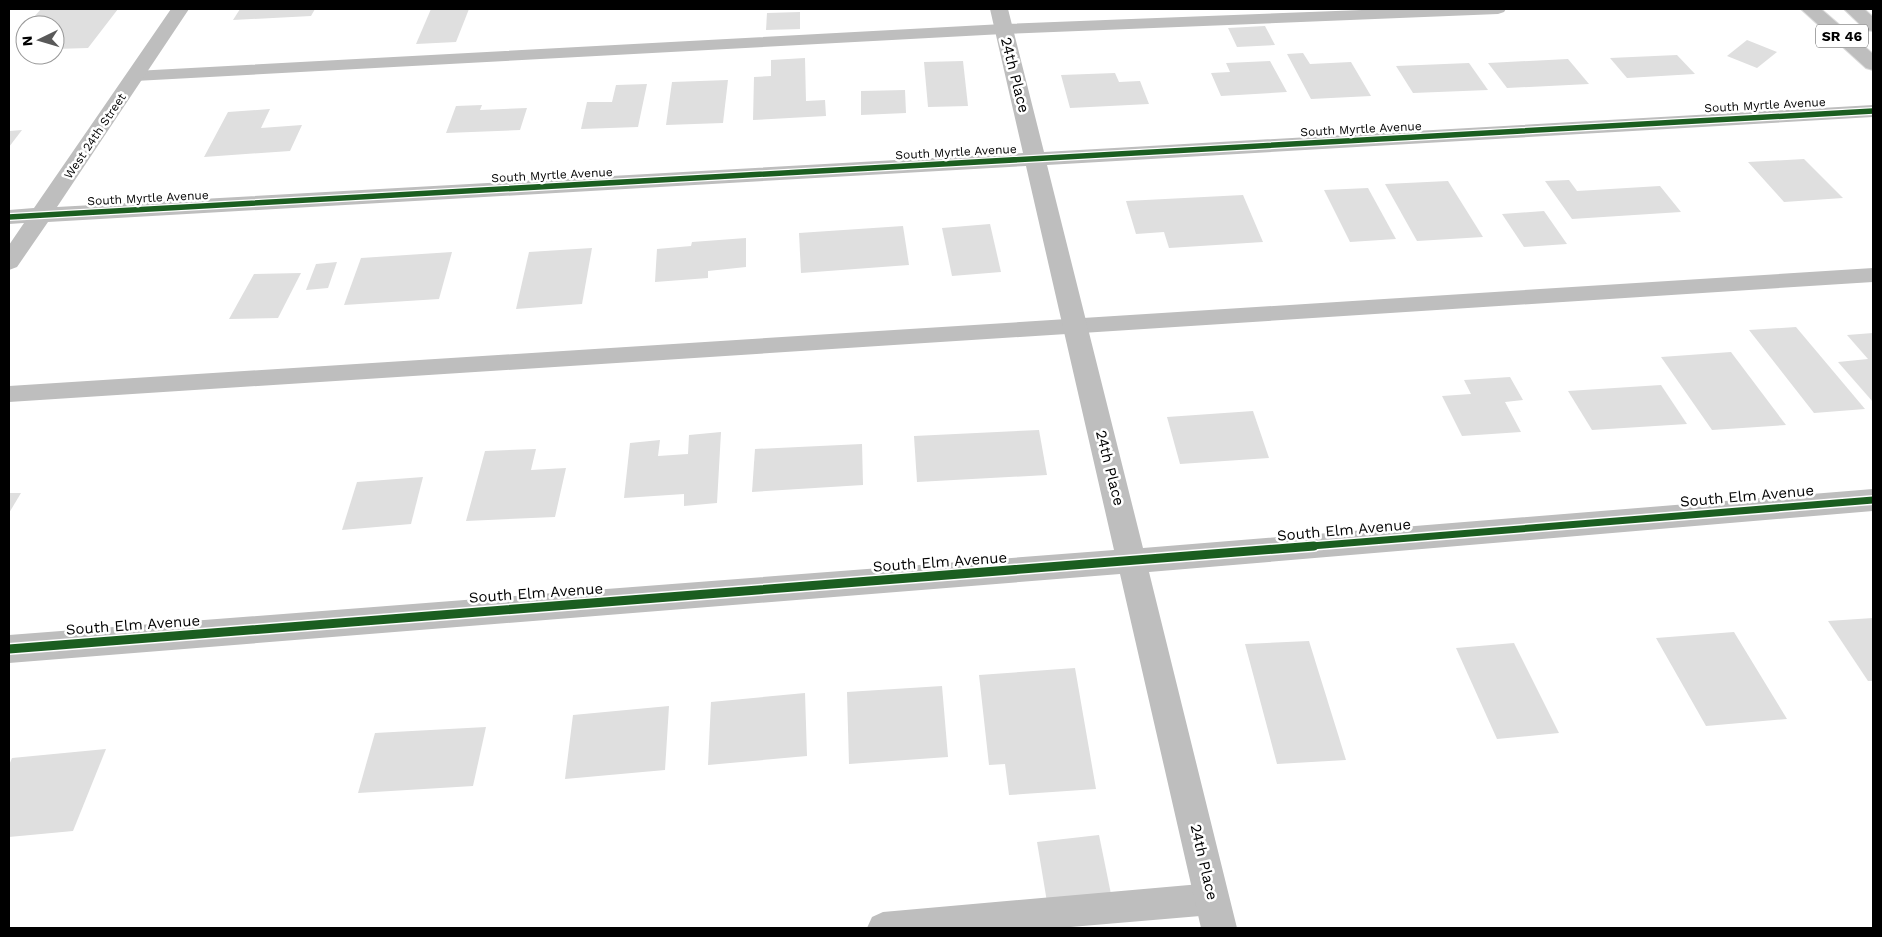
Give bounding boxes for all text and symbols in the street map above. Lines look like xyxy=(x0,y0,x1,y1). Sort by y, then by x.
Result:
north arrow xyxy=(15,15,65,65)
road number: SR 46 xyxy=(1816,24,1868,48)
text: N xyxy=(19,35,35,47)
street label: 24th Place xyxy=(997,35,1033,115)
street label: West 24th Street xyxy=(61,91,129,181)
street label: South Myrtle Avenue xyxy=(1704,95,1826,115)
street label: South Myrtle Avenue xyxy=(1300,119,1422,139)
street label: South Myrtle Avenue xyxy=(895,142,1017,162)
street label: South Myrtle Avenue xyxy=(491,165,613,185)
street label: South Myrtle Avenue xyxy=(87,188,209,208)
street label: 24th Place xyxy=(1092,428,1128,508)
street label: South Elm Avenue xyxy=(1679,481,1815,511)
street label: South Elm Avenue xyxy=(1276,515,1412,545)
street label: South Elm Avenue xyxy=(872,548,1008,576)
street label: South Elm Avenue xyxy=(468,579,604,607)
street label: South Elm Avenue xyxy=(65,611,201,639)
street label: 24th Place xyxy=(1187,822,1221,902)

